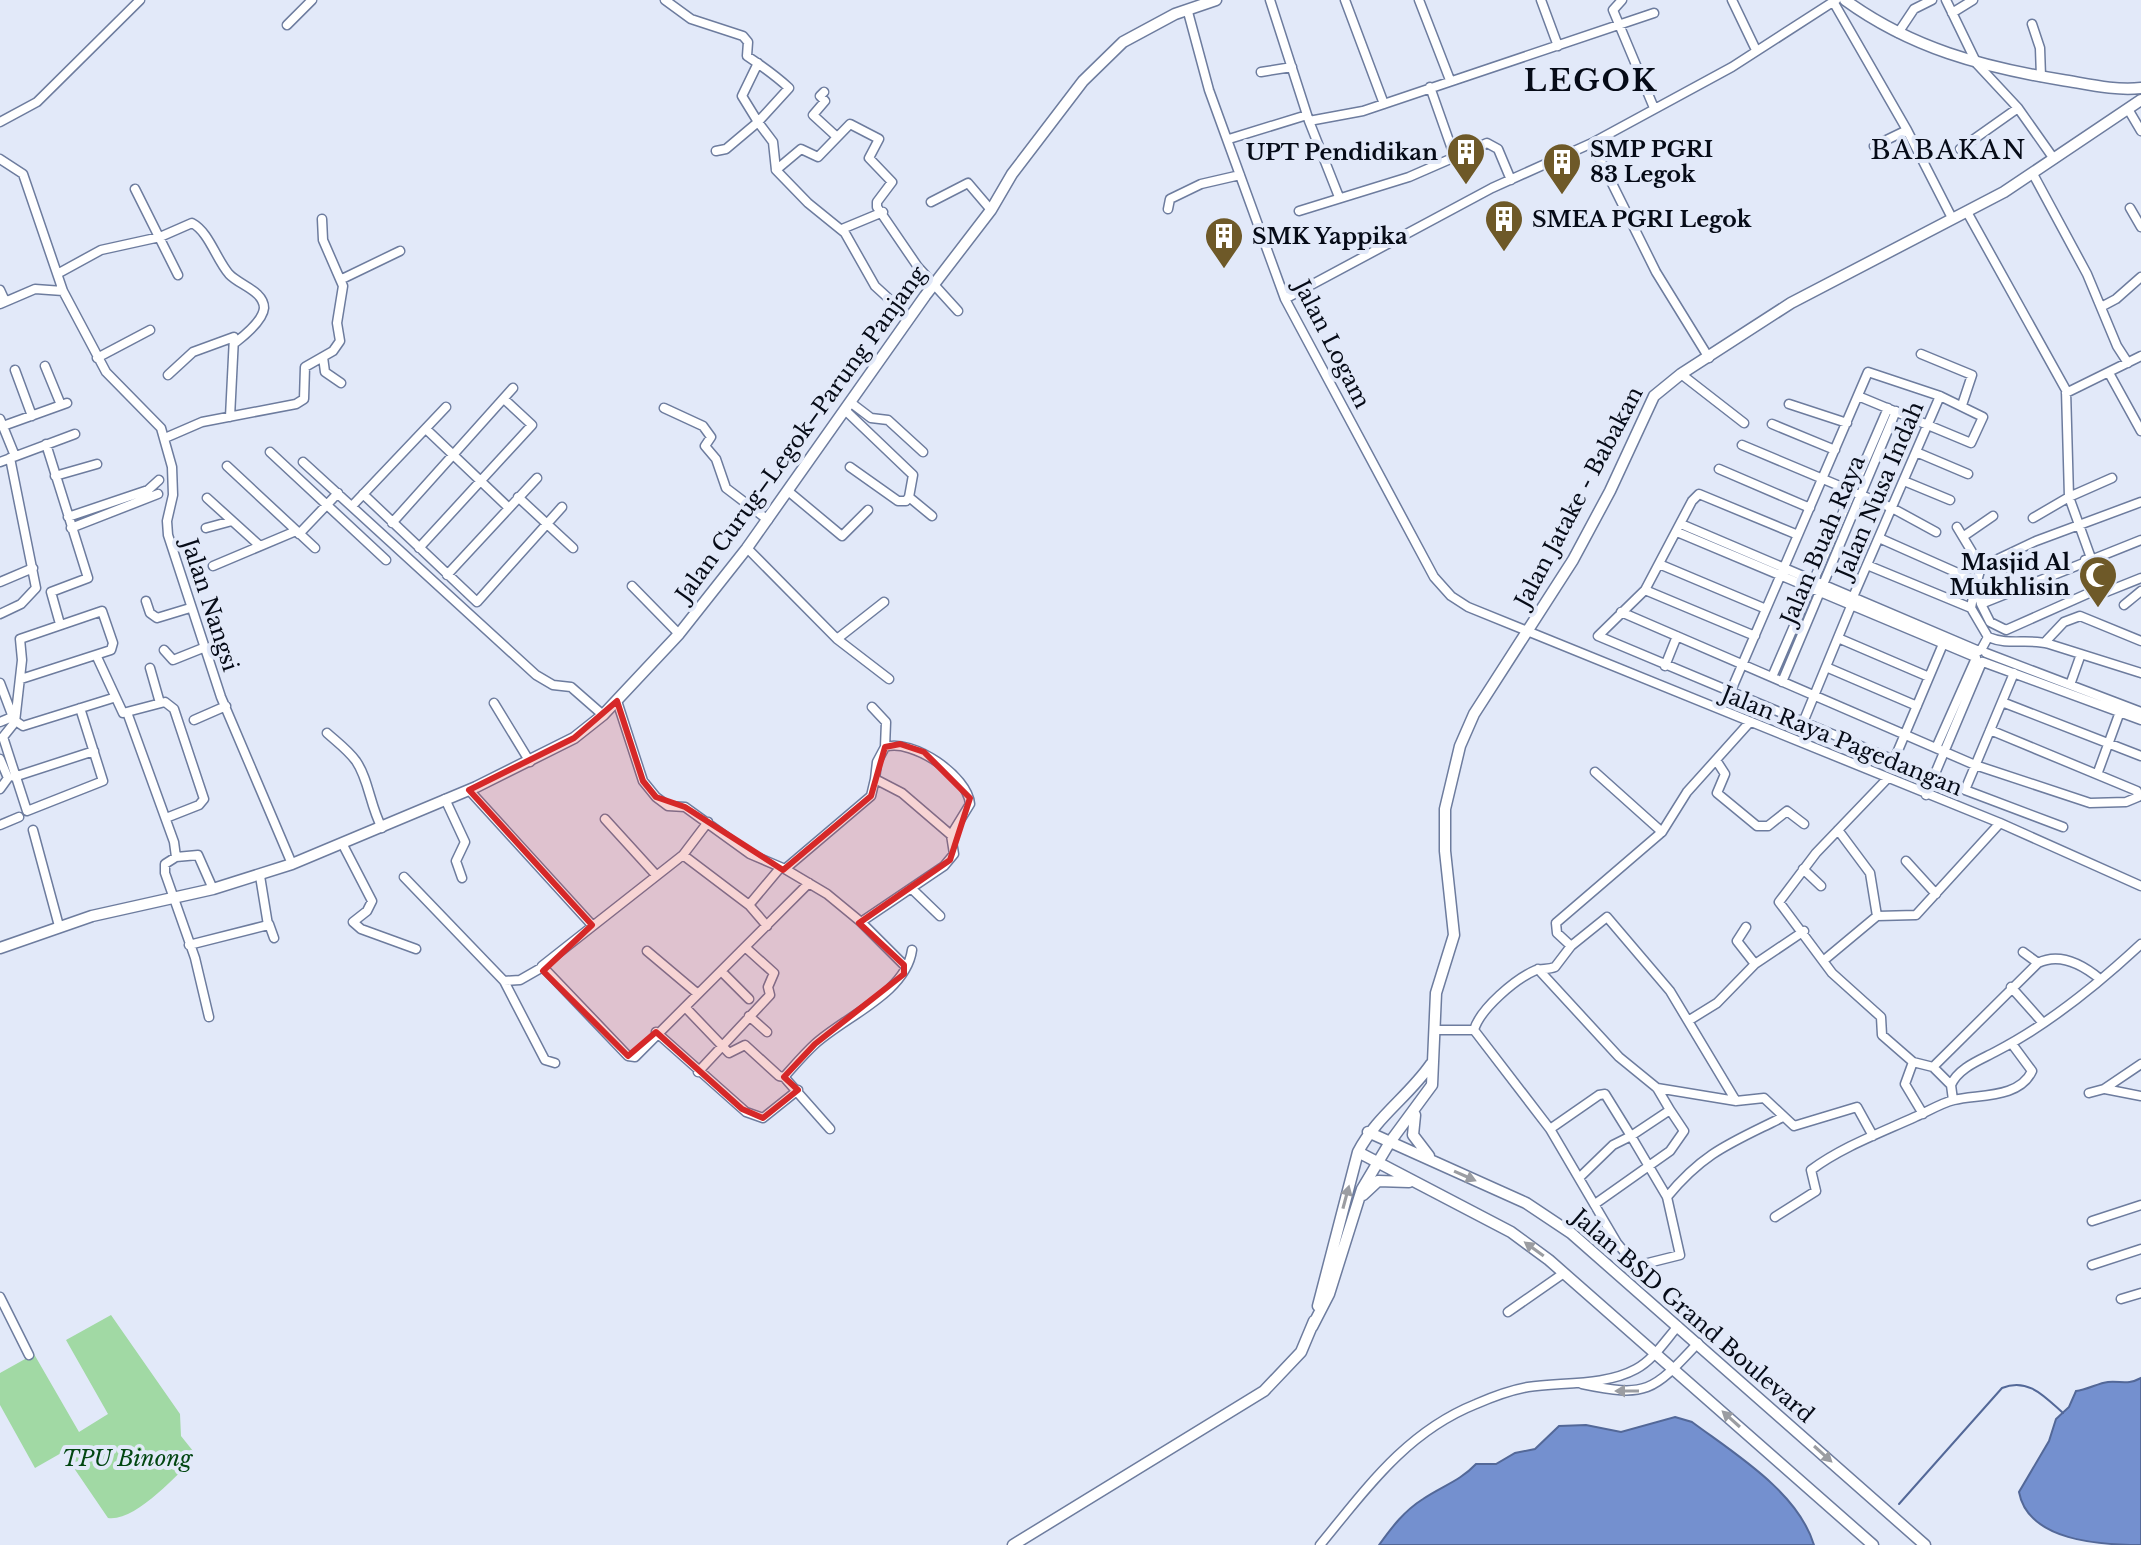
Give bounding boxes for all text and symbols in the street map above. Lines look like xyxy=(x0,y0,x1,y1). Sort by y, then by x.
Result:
district label: LEGOK xyxy=(1524,62,1658,99)
building icon: UPT Pendidikan xyxy=(1445,131,1487,186)
district label: BABAKAN xyxy=(1870,134,2028,166)
place label: SMP PGRI 83 Legok xyxy=(1590,136,1713,188)
place label: UPT Pendidikan xyxy=(1246,139,1438,166)
building icon: SMP PGRI 83 Legok xyxy=(1541,141,1583,196)
building icon: SMEA PGRI Legok xyxy=(1483,198,1525,253)
place label: SMEA PGRI Legok xyxy=(1532,206,1752,233)
building icon: SMK Yappika xyxy=(1203,215,1245,270)
place label: SMK Yappika xyxy=(1252,223,1408,250)
street label: Jalan Curug–Legok–Parung Panjang xyxy=(668,260,932,609)
street label: Jalan Logam xyxy=(1287,273,1376,413)
street label: Jalan Jatake - Babakan xyxy=(1508,382,1649,615)
street label: Jalan Nusa Indah xyxy=(1829,397,1929,585)
street label: Jalan Buah Raya xyxy=(1774,451,1871,631)
street label: Jalan Nangsi xyxy=(175,532,244,675)
place label: Masjid Al Mukhlisin xyxy=(1949,549,2070,601)
mosque icon: Masjid Al Mukhlisin xyxy=(2077,554,2119,609)
street label: Jalan Raya Pagedangan xyxy=(1715,679,1966,802)
one-way arrow xyxy=(1453,1169,1477,1182)
one-way arrow xyxy=(1341,1185,1353,1210)
street label: Jalan BSD Grand Boulevard xyxy=(1564,1202,1820,1429)
one-way arrow xyxy=(1523,1241,1545,1257)
one-way arrow xyxy=(1613,1385,1639,1397)
one-way arrow xyxy=(1721,1411,1741,1428)
park label: TPU Binong xyxy=(62,1445,194,1472)
one-way arrow xyxy=(1812,1445,1832,1462)

